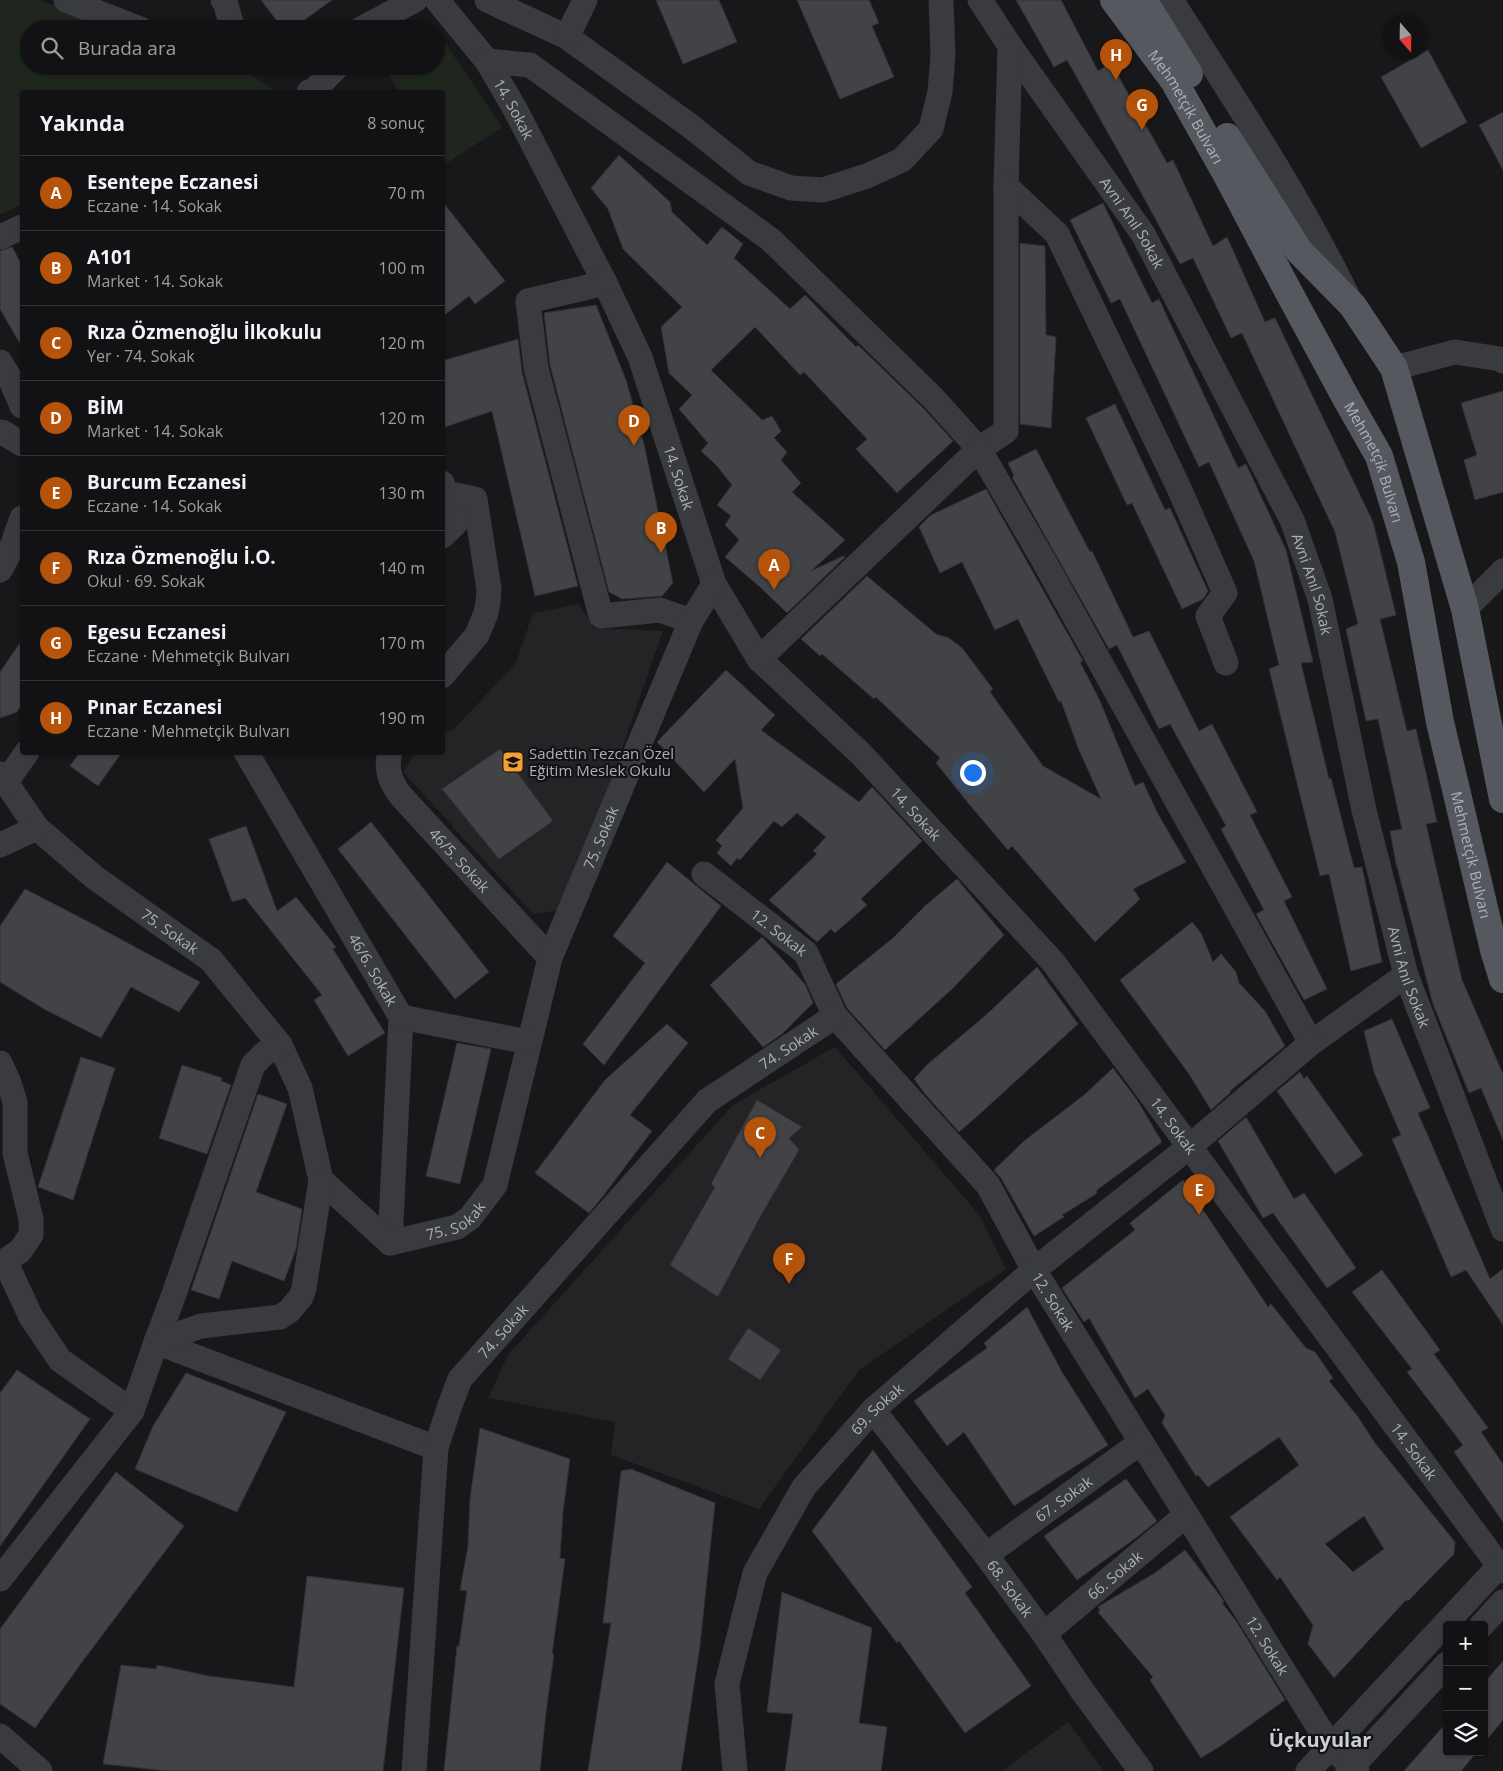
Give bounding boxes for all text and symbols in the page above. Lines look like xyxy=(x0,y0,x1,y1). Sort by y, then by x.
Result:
north arrow xyxy=(1383,15,1428,60)
search box xyxy=(20,20,445,75)
icon: search xyxy=(38,34,66,62)
text: Burada ara xyxy=(78,35,176,61)
pin: H xyxy=(1100,39,1132,80)
street label: Mehmetçik Bulvarı xyxy=(1144,45,1228,167)
street label: 14. Sokak xyxy=(489,75,539,143)
pin: G xyxy=(1126,89,1158,130)
text: Yakında xyxy=(40,109,125,137)
text: 8 sonuç xyxy=(367,112,425,134)
text: Esentepe Eczanesi xyxy=(87,169,259,195)
street label: Avni Anıl Sokak xyxy=(1096,173,1169,272)
text: A xyxy=(50,182,62,204)
text: 70 m xyxy=(388,182,425,204)
text: Eczane · 14. Sokak xyxy=(87,195,222,217)
text: A101 xyxy=(87,244,133,270)
text: B xyxy=(51,257,61,279)
text: 100 m xyxy=(379,257,425,279)
text: Market · 14. Sokak xyxy=(87,270,223,292)
text: Rıza Özmenoğlu İlkokulu xyxy=(87,319,322,345)
text: C xyxy=(51,332,61,354)
text: 120 m xyxy=(379,332,425,354)
text: Yer · 74. Sokak xyxy=(87,345,195,367)
text: BİM xyxy=(87,394,124,420)
street label: Mehmetçik Bulvarı xyxy=(1340,398,1408,525)
pin: D xyxy=(618,405,650,446)
text: D xyxy=(50,407,62,429)
text: 120 m xyxy=(379,407,425,429)
text: Market · 14. Sokak xyxy=(87,420,223,442)
street label: 14. Sokak xyxy=(660,443,699,512)
text: Burcum Eczanesi xyxy=(87,469,247,495)
text: E xyxy=(52,482,60,504)
text: 130 m xyxy=(379,482,425,504)
text: Eczane · 14. Sokak xyxy=(87,495,222,517)
pin: B xyxy=(645,512,677,553)
street label: Avni Anıl Sokak xyxy=(1287,530,1337,637)
text: Rıza Özmenoğlu İ.O. xyxy=(87,544,276,570)
pin: A xyxy=(758,549,790,590)
text: F xyxy=(52,557,60,579)
text: 140 m xyxy=(379,557,425,579)
text: Okul · 69. Sokak xyxy=(87,570,205,592)
text: Egesu Eczanesi xyxy=(87,619,227,645)
text: G xyxy=(50,632,62,654)
text: 170 m xyxy=(379,632,425,654)
text: Eczane · Mehmetçik Bulvarı xyxy=(87,645,290,667)
text: Pınar Eczanesi xyxy=(87,694,222,720)
text: H xyxy=(50,707,62,729)
text: 190 m xyxy=(379,707,425,729)
text: Eczane · Mehmetçik Bulvarı xyxy=(87,720,290,742)
place label: Sadettin Tezcan Özel Eğitim Meslek Okulu xyxy=(529,743,674,780)
school or university icon: Sadettin Tezcan Özel Eğitim Meslek Okulu xyxy=(501,750,525,774)
your location xyxy=(960,760,986,786)
street label: 14. Sokak xyxy=(886,782,946,845)
street label: Mehmetçik Bulvarı xyxy=(1447,789,1496,920)
street label: 75. Sokak xyxy=(578,803,622,872)
street label: 46/5. Sokak xyxy=(425,823,494,896)
street label: 75. Sokak xyxy=(137,904,203,958)
street label: 12. Sokak xyxy=(747,904,812,960)
street label: Avni Anıl Sokak xyxy=(1384,924,1435,1030)
street label: 46/6. Sokak xyxy=(344,930,402,1009)
street label: 74. Sokak xyxy=(755,1020,821,1074)
street label: 14. Sokak xyxy=(1146,1093,1202,1158)
pin: C xyxy=(744,1117,776,1158)
pin: E xyxy=(1183,1174,1215,1215)
street label: 75. Sokak xyxy=(424,1197,489,1244)
pin: F xyxy=(773,1243,805,1284)
street label: 12. Sokak xyxy=(1028,1268,1080,1335)
street label: 74. Sokak xyxy=(473,1299,532,1362)
street label: 69. Sokak xyxy=(846,1378,908,1439)
street label: 14. Sokak xyxy=(1387,1418,1442,1484)
street label: 67. Sokak xyxy=(1031,1471,1096,1526)
street label: 66. Sokak xyxy=(1083,1546,1146,1604)
street label: 68. Sokak xyxy=(983,1556,1038,1621)
street label: 12. Sokak xyxy=(1242,1612,1294,1679)
map controls xyxy=(1443,1621,1488,1756)
button: + xyxy=(1443,1621,1488,1666)
button: − xyxy=(1443,1666,1488,1711)
button: layers xyxy=(1443,1711,1488,1756)
district label: Üçkuyular xyxy=(1269,1726,1371,1753)

